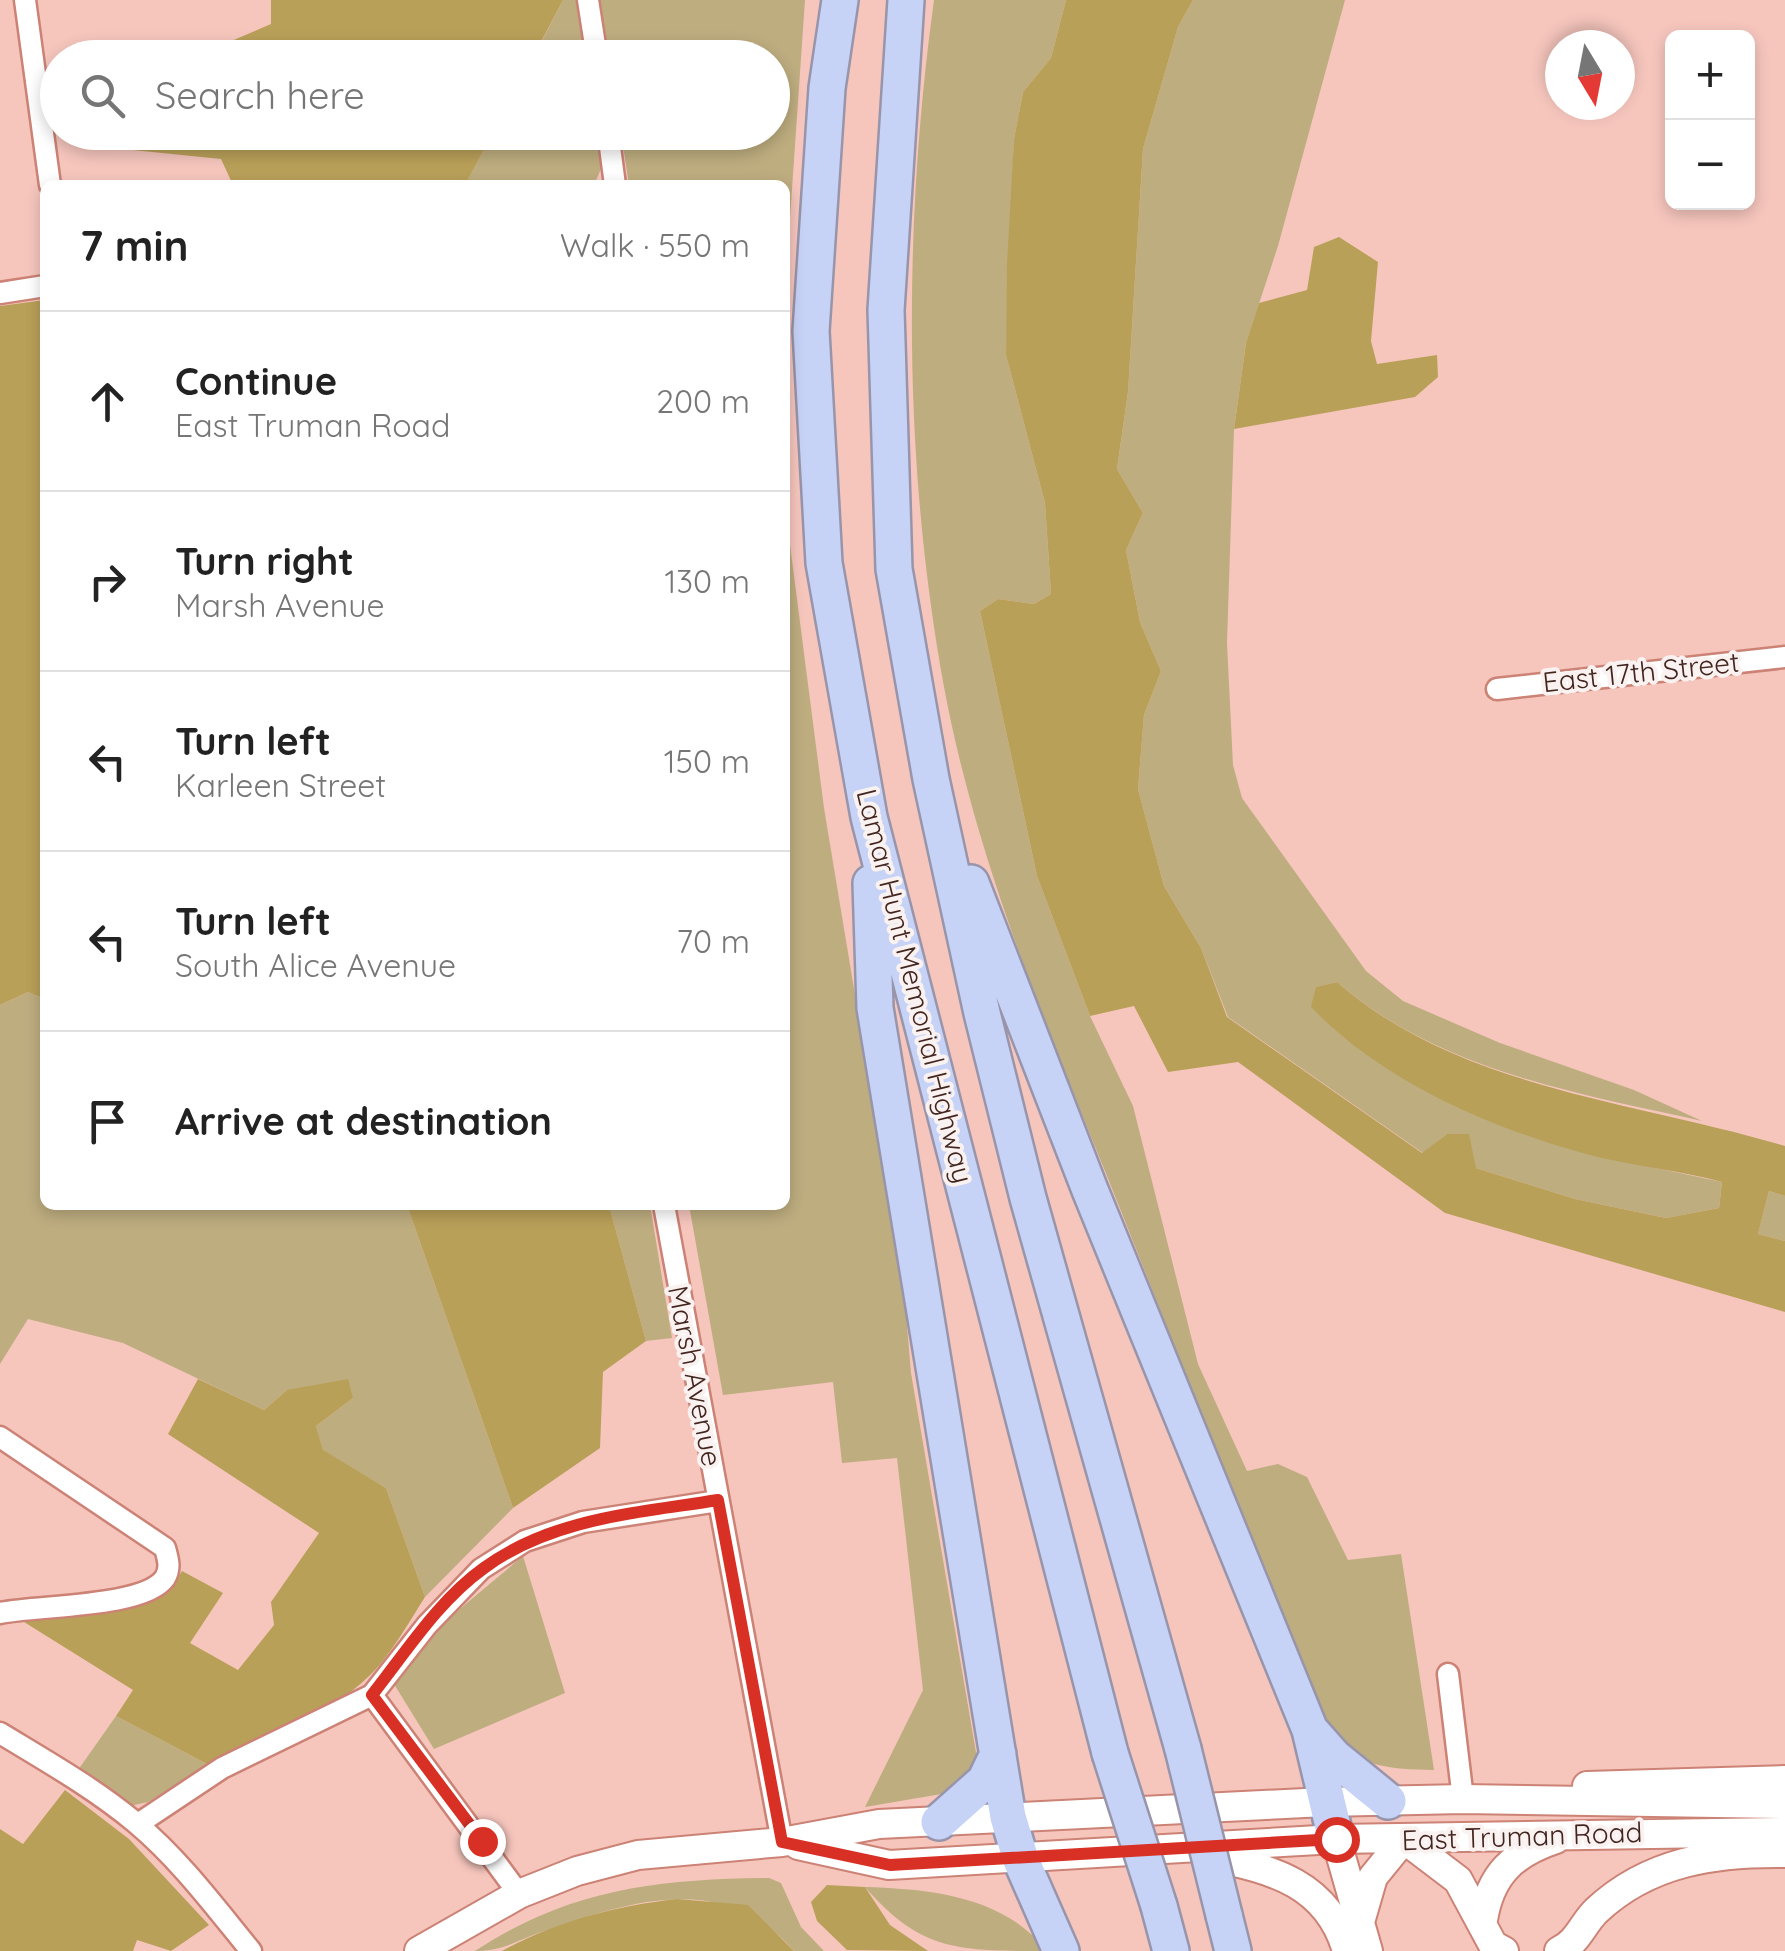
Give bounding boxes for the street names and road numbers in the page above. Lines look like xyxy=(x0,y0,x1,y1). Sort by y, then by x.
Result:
street label: East 17th Street xyxy=(1541,644,1741,699)
street label: Lamar Hunt Memorial Highway xyxy=(850,785,981,1187)
street label: Marsh Avenue xyxy=(661,1283,730,1469)
street label: East Truman Road xyxy=(1401,1814,1643,1857)

